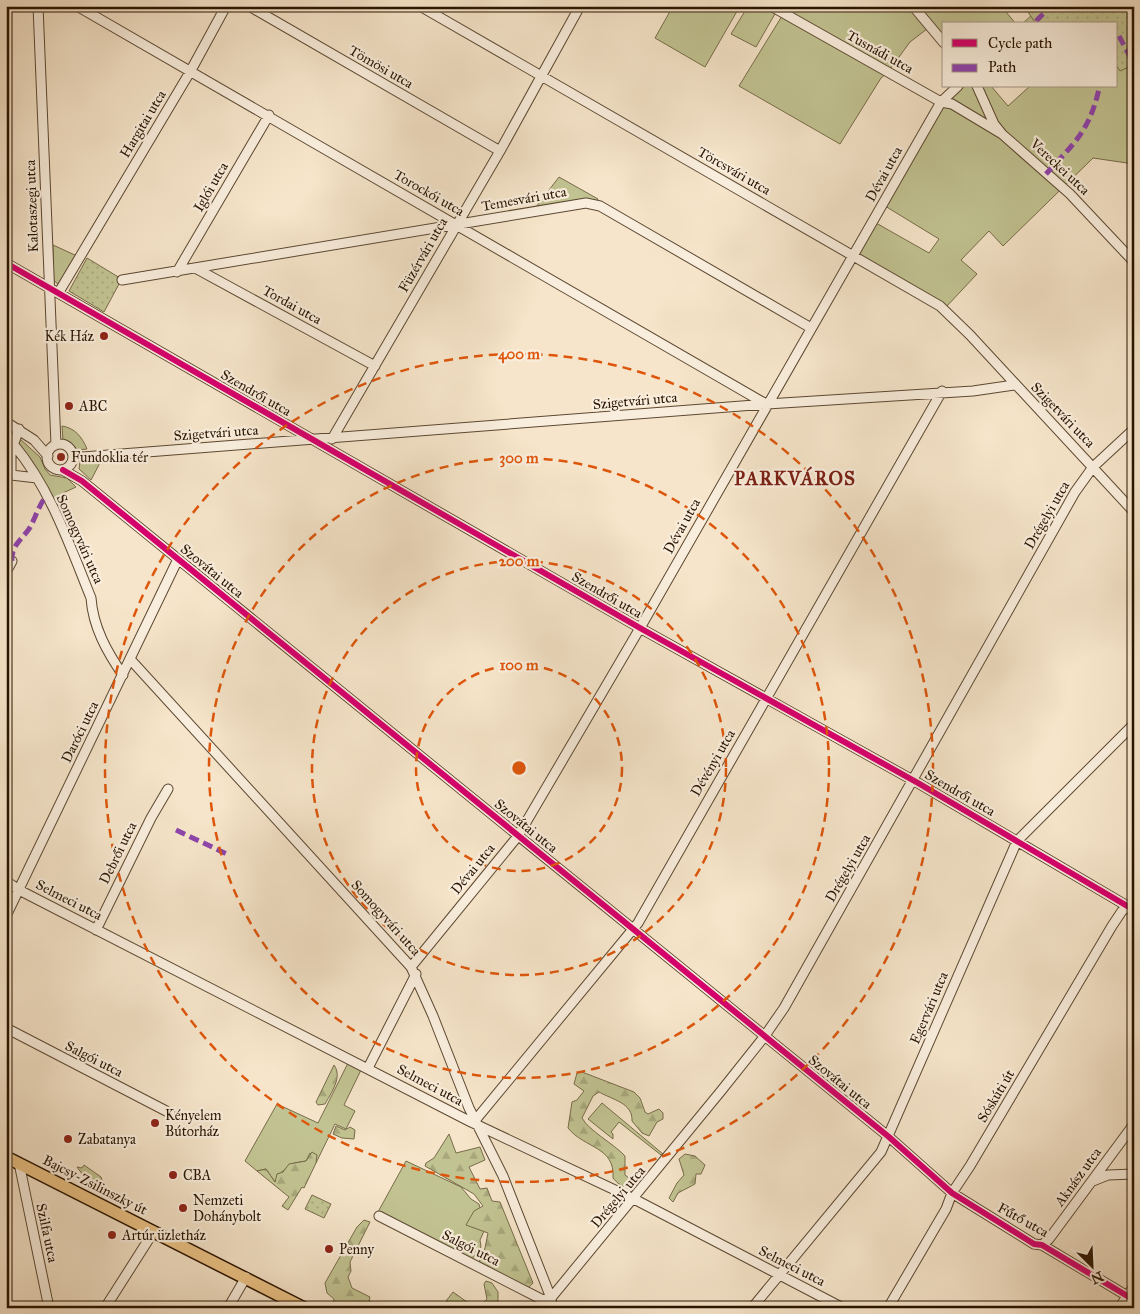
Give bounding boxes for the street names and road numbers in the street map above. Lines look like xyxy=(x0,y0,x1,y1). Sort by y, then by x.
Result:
street label: Tusnádi utca xyxy=(844,27,916,77)
street label: Tömösi utca xyxy=(346,42,416,92)
street label: Hargitai utca xyxy=(116,87,170,161)
street label: Vereckei utca xyxy=(1026,135,1093,199)
street label: Törcsvári utca xyxy=(694,143,774,199)
street label: Dévai utca xyxy=(862,143,906,205)
street label: Kalotaszegi utca xyxy=(22,159,42,253)
street label: Iglói utca xyxy=(190,159,232,215)
street label: Torockói utca xyxy=(391,166,467,220)
street label: Temesvári utca xyxy=(480,183,568,215)
street label: Füzérvári utca xyxy=(395,215,451,295)
street label: Tordai utca xyxy=(260,282,325,328)
street label: Szendrői utca xyxy=(218,366,294,420)
street label: Szigetvári utca xyxy=(1027,379,1099,451)
street label: Szigetvári utca xyxy=(592,389,678,413)
street label: Szigetvári utca xyxy=(173,422,259,444)
street label: Drégelyi utca xyxy=(1021,478,1073,552)
street label: Somogyvári utca xyxy=(53,492,107,586)
street label: Dévai utca xyxy=(660,495,704,557)
street label: Szovátai utca xyxy=(177,540,247,602)
street label: Szendrői utca xyxy=(569,568,645,622)
street label: Daróci utca xyxy=(58,698,102,766)
street label: Dévényi utca xyxy=(687,727,739,799)
street label: Szendrői utca xyxy=(922,766,998,820)
street label: Szovátai utca xyxy=(491,795,561,857)
street label: Debrői utca xyxy=(96,819,140,887)
street label: Drégelyi utca xyxy=(822,831,874,905)
street label: Dévai utca xyxy=(447,840,499,898)
street label: Selmeci utca xyxy=(33,876,105,924)
street label: Somogyvári utca xyxy=(348,877,425,959)
street label: Egervári utca xyxy=(906,969,952,1047)
street label: Salgói utca xyxy=(62,1037,126,1081)
street label: Szovátai utca xyxy=(805,1051,875,1113)
street label: Selmeci utca xyxy=(394,1061,466,1109)
street label: Sóskúti út xyxy=(974,1067,1018,1125)
street label: Aknász utca xyxy=(1050,1144,1105,1210)
street label: Bajcsy-Zsilinszky út xyxy=(40,1151,150,1219)
street label: Drégelyi utca xyxy=(587,1163,649,1231)
street label: Fűtő utca xyxy=(994,1199,1052,1241)
street label: Szilfa utca xyxy=(32,1202,62,1264)
street label: Salgói utca xyxy=(439,1226,503,1270)
street label: Selmeci utca xyxy=(756,1242,828,1290)

